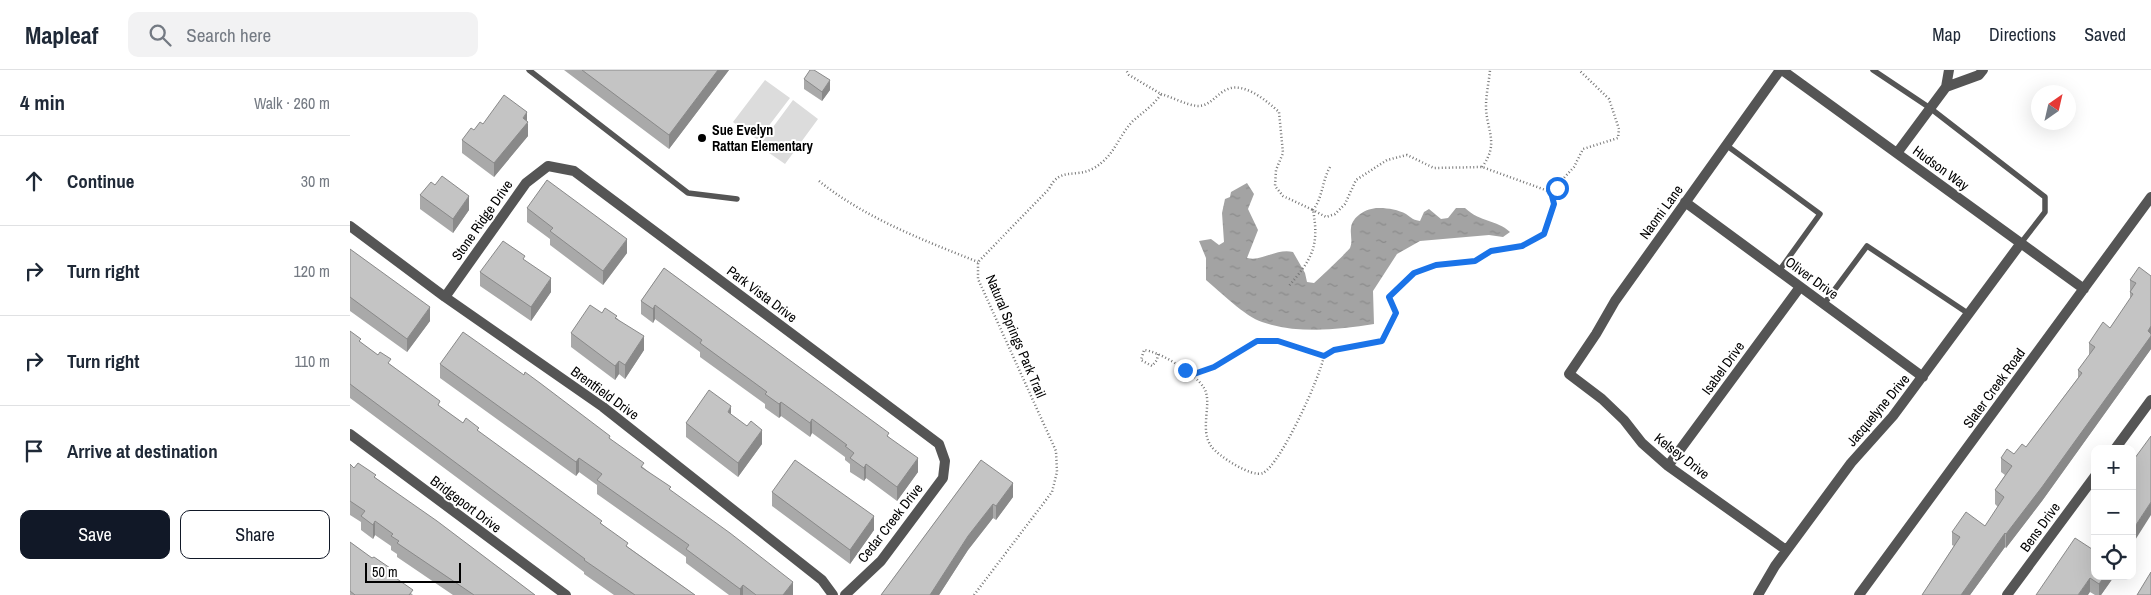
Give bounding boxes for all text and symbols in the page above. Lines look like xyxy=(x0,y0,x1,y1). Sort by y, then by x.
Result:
search box xyxy=(128,12,478,57)
text: Mapleaf xyxy=(25,19,98,51)
icon: search xyxy=(146,21,174,49)
text: Search here xyxy=(186,22,271,48)
text: Map xyxy=(1932,22,1961,47)
text: Directions xyxy=(1989,22,2056,47)
text: Saved xyxy=(2084,22,2126,47)
north arrow xyxy=(2031,85,2076,130)
text: 4 min xyxy=(20,88,65,117)
text: Walk · 260 m xyxy=(254,92,330,114)
place label: Sue Evelyn Rattan Elementary xyxy=(712,121,813,155)
marker: Sue Evelyn Rattan Elementary xyxy=(696,132,708,144)
street label: Hudson Way xyxy=(1909,142,1973,195)
icon: ahead xyxy=(20,167,48,195)
text: Continue xyxy=(67,168,135,194)
text: 30 m xyxy=(301,170,330,192)
street label: Stone Ridge Drive xyxy=(448,176,516,264)
route start xyxy=(1546,177,1569,200)
street label: Naomi Lane xyxy=(1635,181,1687,243)
street label: Oliver Drive xyxy=(1782,253,1842,303)
icon: right xyxy=(20,257,48,285)
text: Turn right xyxy=(67,258,139,284)
text: 120 m xyxy=(294,260,330,282)
street label: Park Vista Drive xyxy=(723,262,801,326)
street label: Natural Springs Park Trail xyxy=(982,272,1050,400)
street label: Isabel Drive xyxy=(1698,338,1748,398)
street label: Slater Creek Road xyxy=(1959,345,2029,431)
icon: right xyxy=(20,347,48,375)
text: Turn right xyxy=(67,348,139,374)
text: 110 m xyxy=(294,350,330,372)
route end xyxy=(1174,359,1197,382)
street label: Brentfield Drive xyxy=(567,362,643,424)
street label: Jacquelyne Drive xyxy=(1843,370,1913,450)
street label: Kelsey Drive xyxy=(1651,429,1713,483)
icon: arrive xyxy=(20,437,48,465)
text: Arrive at destination xyxy=(67,438,218,464)
map controls xyxy=(2091,445,2136,580)
button: + xyxy=(2091,445,2136,490)
street label: Bridgeport Drive xyxy=(427,471,505,537)
street label: Cedar Creek Drive xyxy=(853,480,927,566)
button: − xyxy=(2091,490,2136,535)
street label: Bens Drive xyxy=(2016,499,2064,555)
button: Save xyxy=(20,510,170,559)
button: Share xyxy=(180,510,330,559)
button: locate xyxy=(2091,535,2136,580)
scale bar xyxy=(365,560,461,583)
text: 50 m xyxy=(372,563,398,581)

